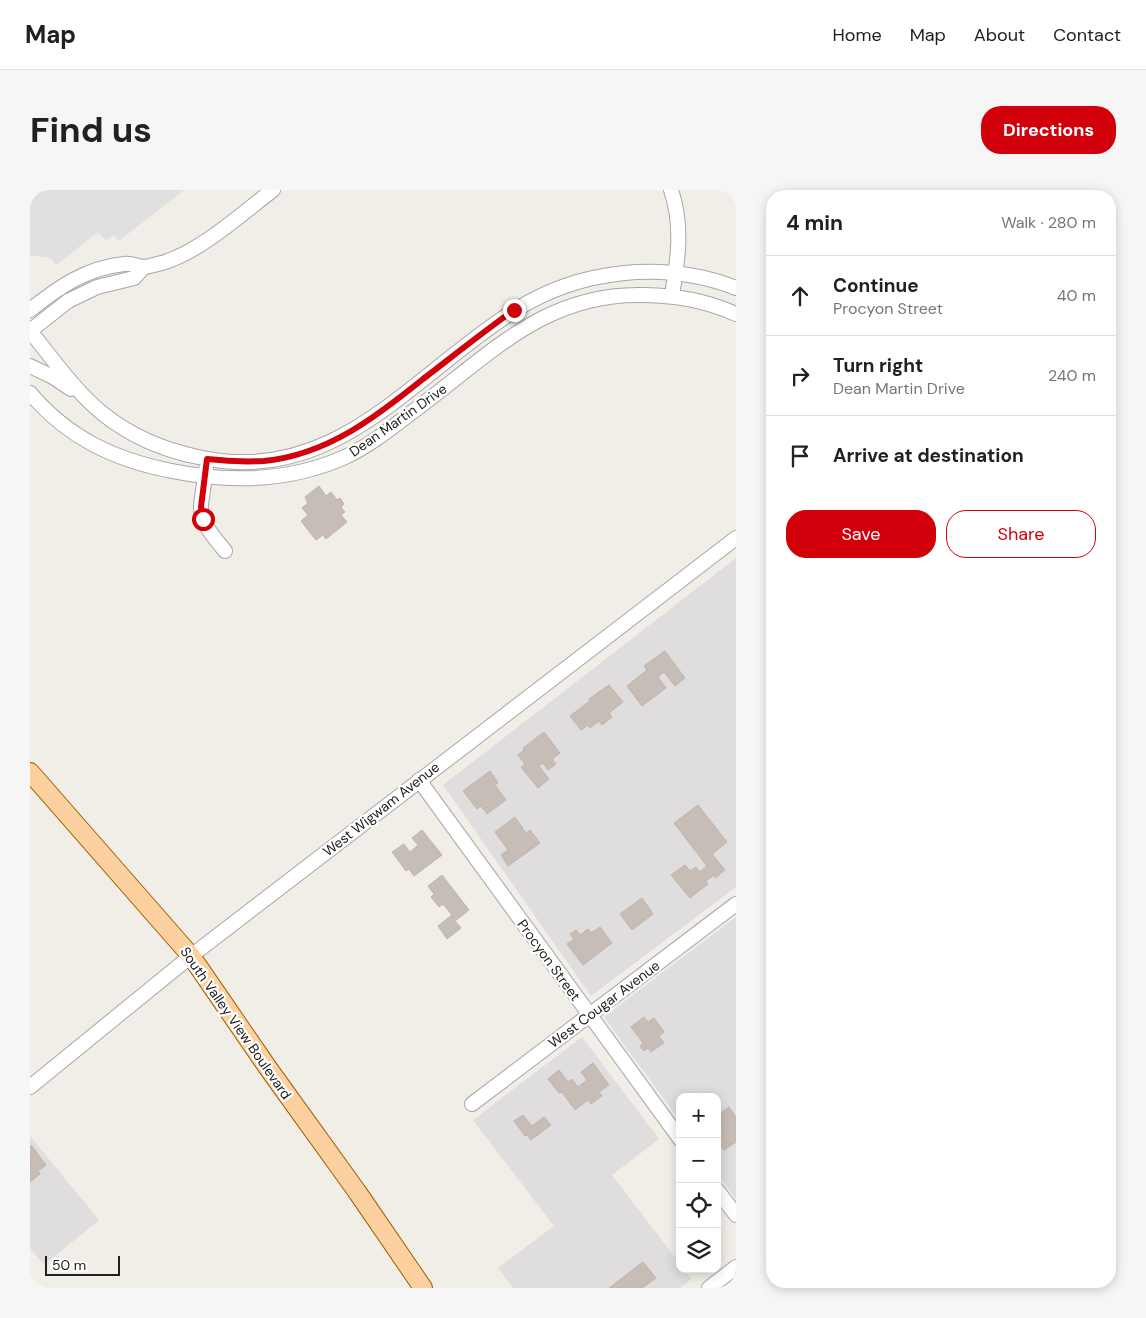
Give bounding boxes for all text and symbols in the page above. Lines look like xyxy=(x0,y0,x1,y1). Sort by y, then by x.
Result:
text: Map xyxy=(25,19,76,50)
text: Home xyxy=(832,23,882,47)
text: Map xyxy=(910,23,946,47)
text: About xyxy=(974,23,1025,47)
text: Contact xyxy=(1053,23,1121,47)
button: Directions xyxy=(981,106,1116,154)
text: Find us xyxy=(30,107,152,153)
text: 4 min xyxy=(786,209,843,237)
text: Walk · 280 m xyxy=(1001,212,1096,233)
text: Continue xyxy=(833,273,919,298)
icon: ahead xyxy=(786,282,814,310)
text: 40 m xyxy=(1057,285,1096,306)
text: Procyon Street xyxy=(833,298,943,319)
route end xyxy=(503,299,526,322)
text: Turn right xyxy=(833,353,923,378)
icon: right xyxy=(786,362,814,390)
text: 240 m xyxy=(1048,365,1096,386)
text: Dean Martin Drive xyxy=(833,378,965,399)
street label: Dean Martin Drive xyxy=(346,380,450,460)
icon: arrive xyxy=(786,442,814,470)
text: Arrive at destination xyxy=(833,443,1024,468)
route start xyxy=(192,508,215,531)
button: Save xyxy=(786,510,936,558)
button: Share xyxy=(946,510,1096,558)
street label: West Wigwam Avenue xyxy=(319,758,443,860)
street label: Procyon Street xyxy=(513,916,585,1004)
street label: South Valley View Boulevard xyxy=(176,943,296,1103)
street label: West Cougar Avenue xyxy=(545,956,663,1052)
map controls xyxy=(676,1093,721,1273)
button: + xyxy=(676,1093,721,1138)
button: − xyxy=(676,1138,721,1183)
button: locate xyxy=(676,1183,721,1228)
button: layers xyxy=(676,1228,721,1273)
scale bar xyxy=(45,1253,120,1276)
text: 50 m xyxy=(52,1256,86,1274)

